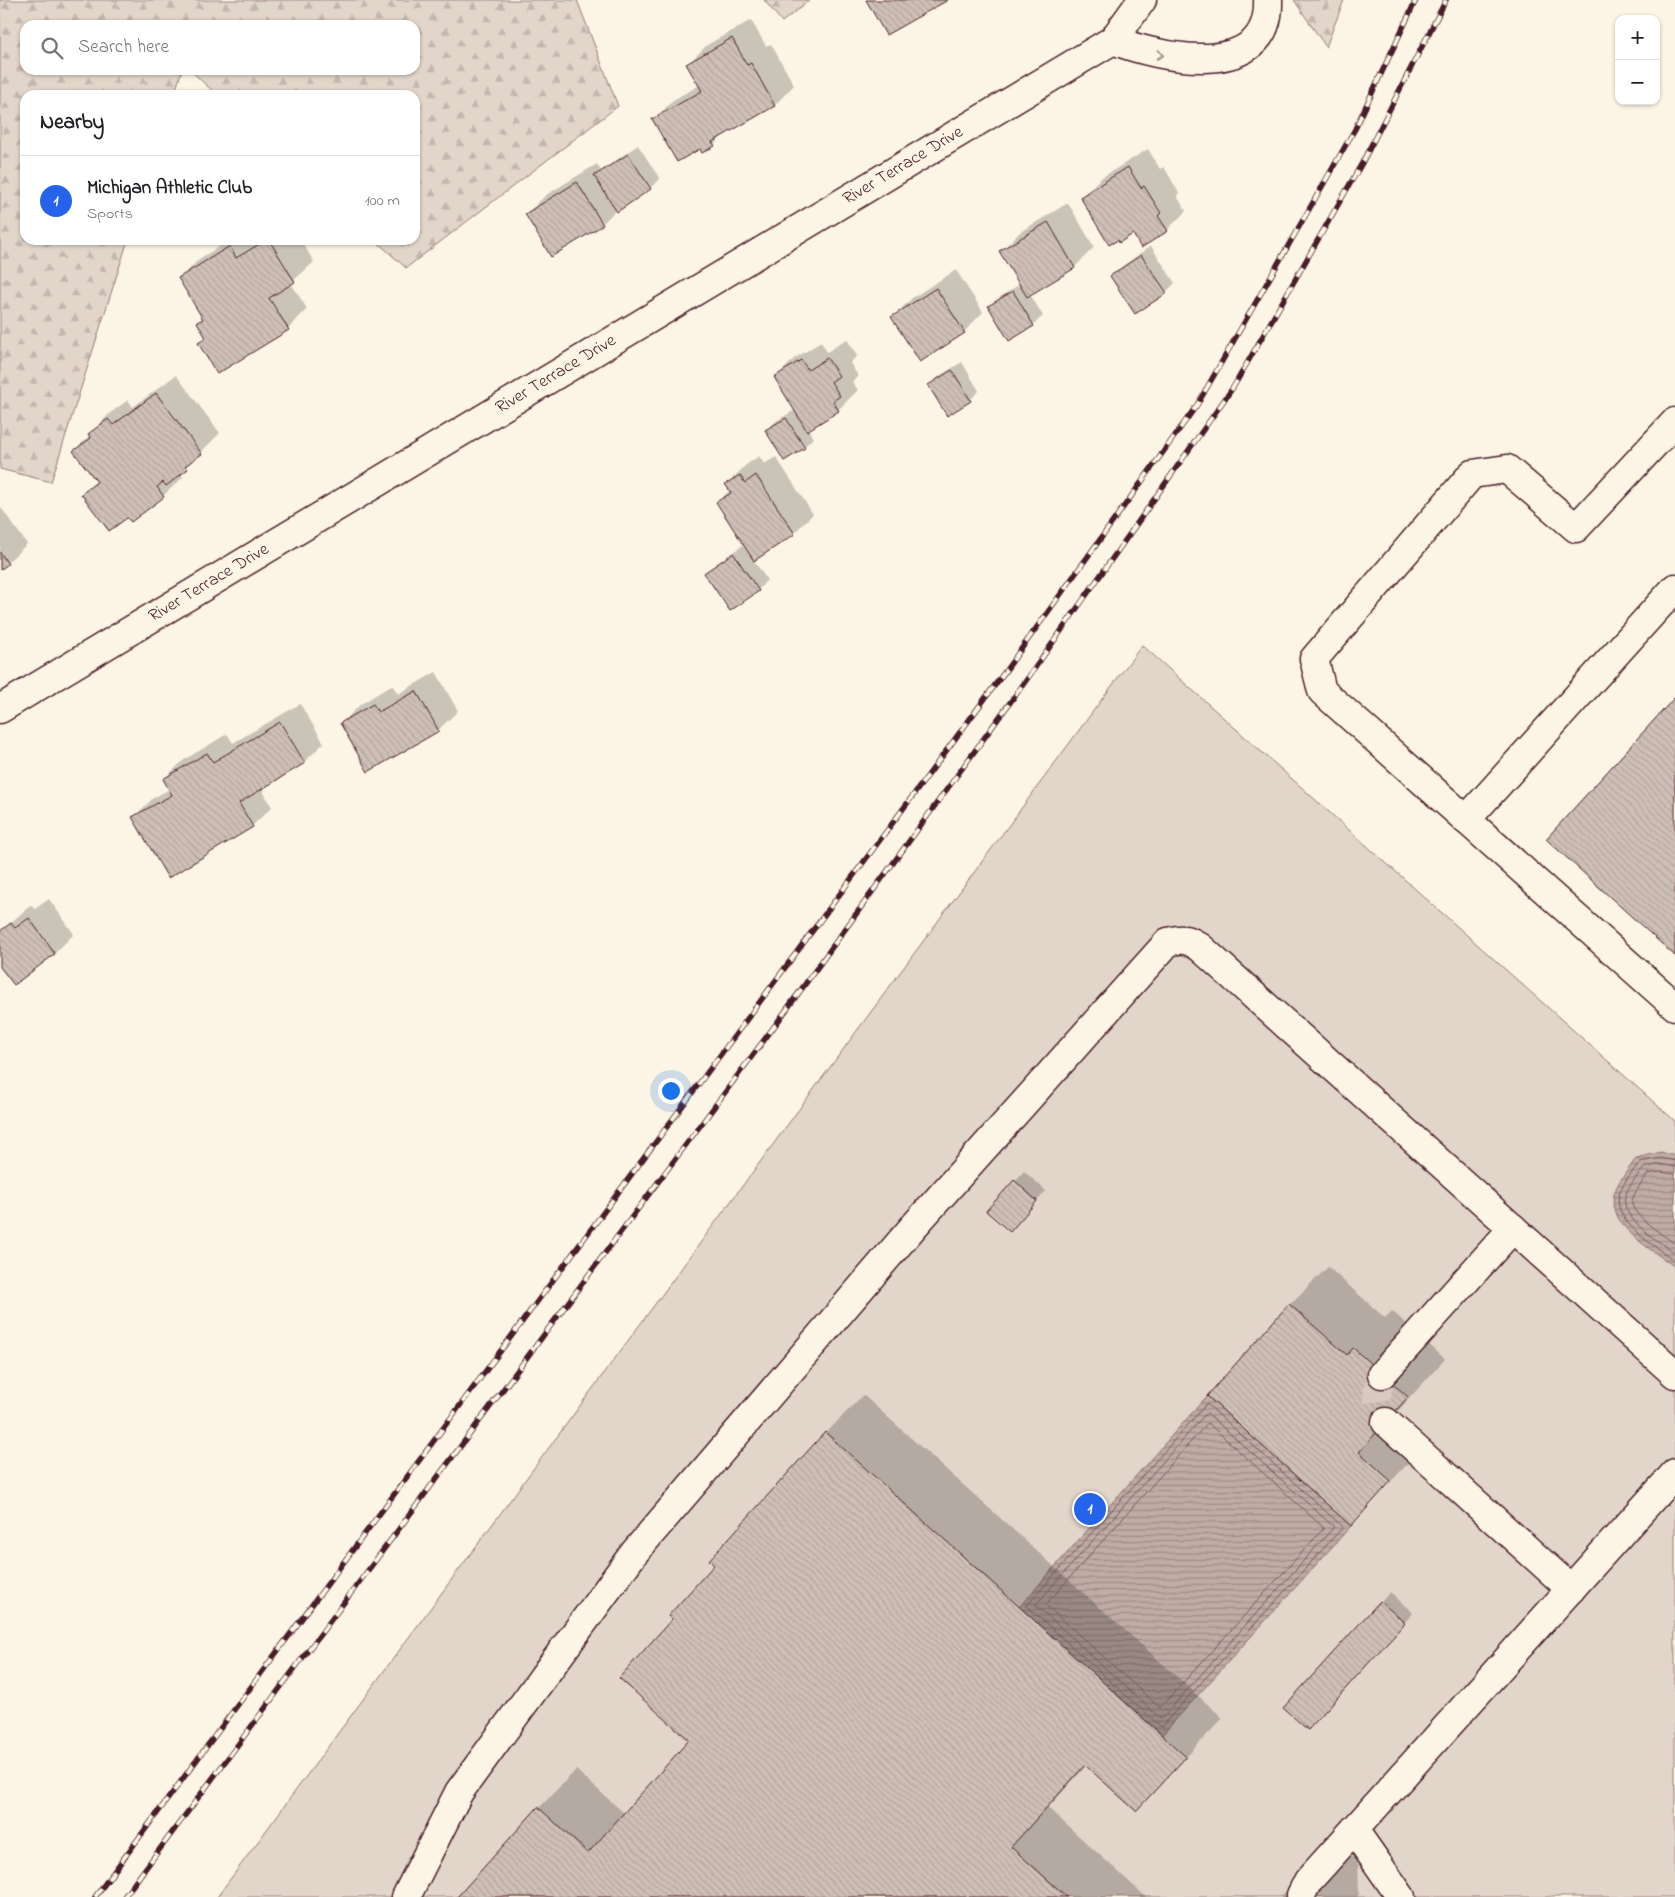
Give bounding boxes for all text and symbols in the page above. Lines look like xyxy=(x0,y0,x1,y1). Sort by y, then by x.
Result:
map controls xyxy=(1615,15,1660,105)
button: + xyxy=(1615,15,1660,60)
search box xyxy=(20,20,420,75)
icon: search xyxy=(38,34,66,62)
text: Search here xyxy=(78,34,169,61)
one-way arrow xyxy=(1155,49,1164,59)
button: − xyxy=(1615,60,1660,105)
text: Nearby xyxy=(40,108,104,138)
street label: River Terrace Drive xyxy=(838,119,969,212)
text: Michigan Athletic Club xyxy=(87,175,252,202)
text: 1 xyxy=(53,189,59,213)
text: 100 m xyxy=(365,189,400,213)
text: Sports xyxy=(87,202,133,226)
street label: River Terrace Drive xyxy=(491,328,622,421)
street label: River Terrace Drive xyxy=(144,537,275,630)
your location xyxy=(658,1078,684,1104)
pin: 1 xyxy=(1074,1490,1106,1528)

